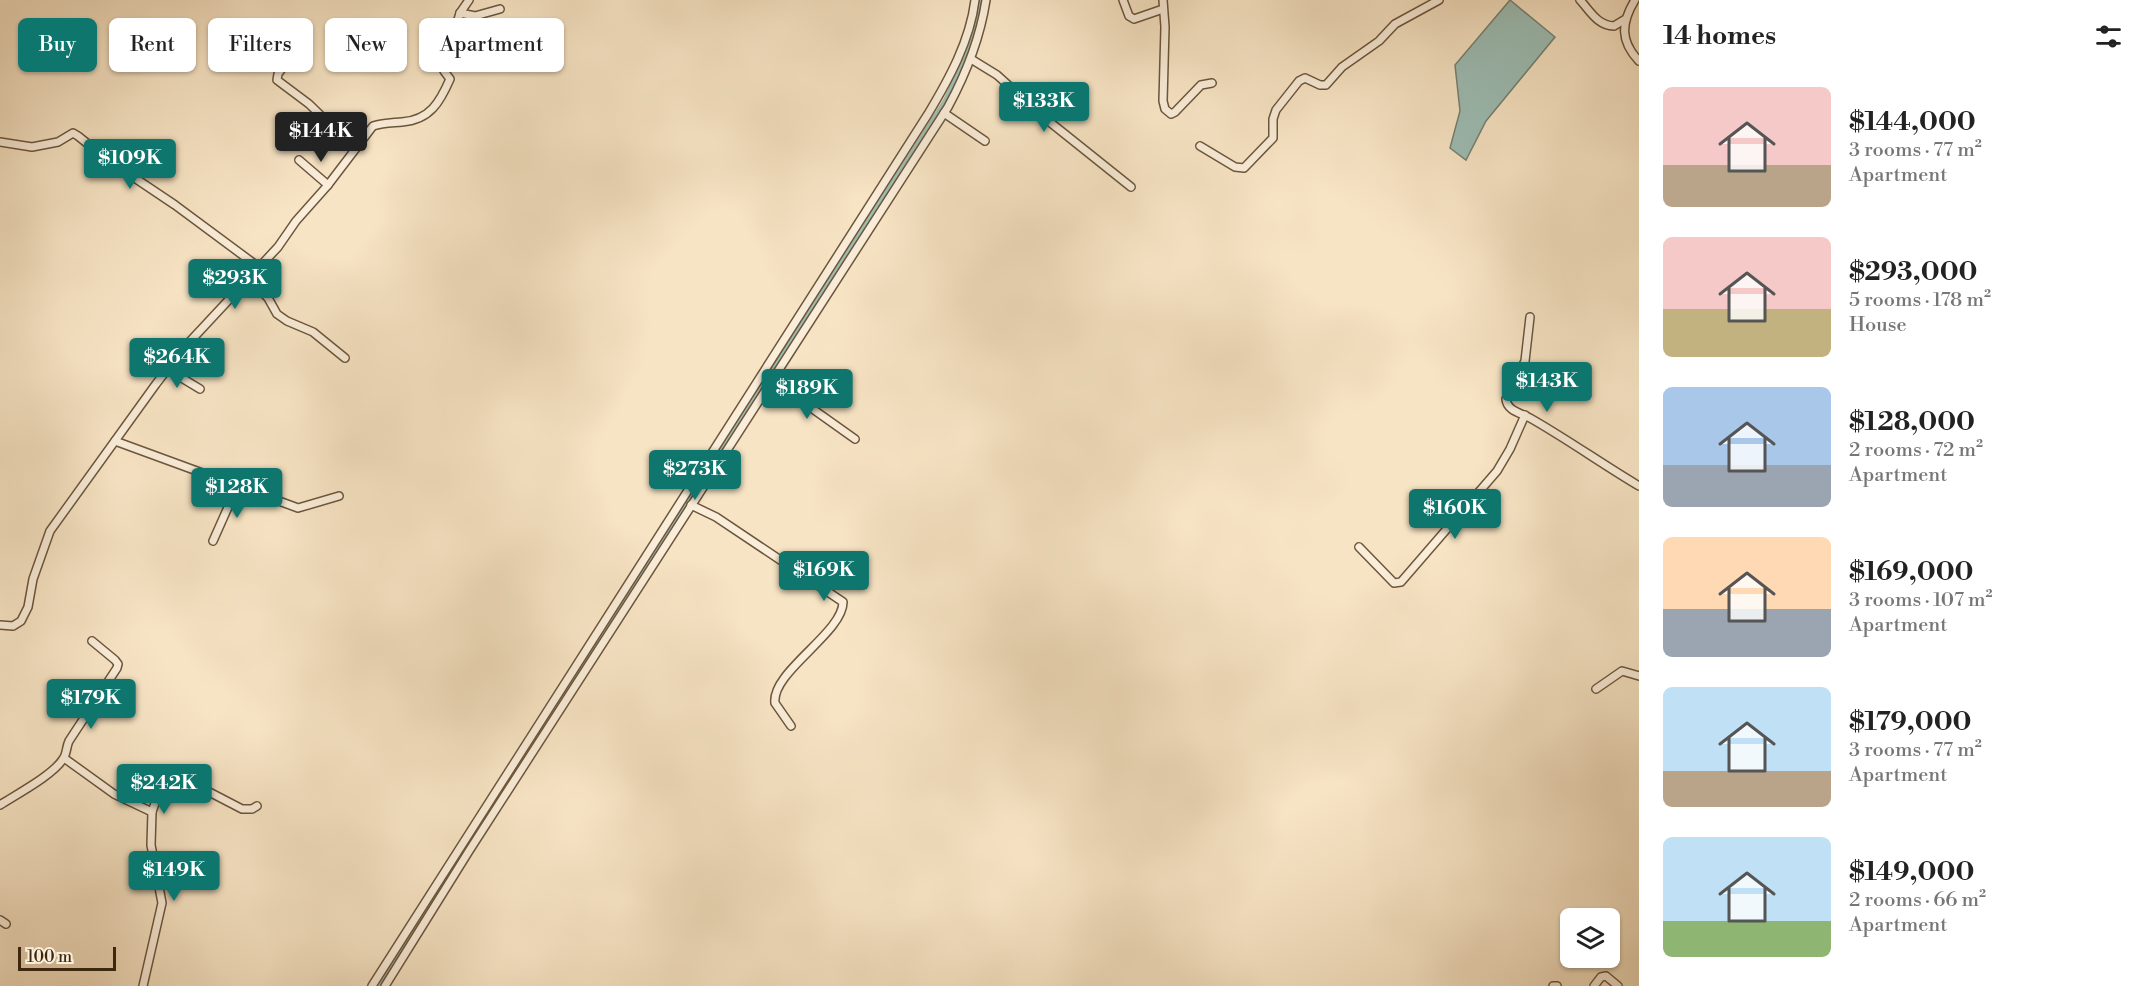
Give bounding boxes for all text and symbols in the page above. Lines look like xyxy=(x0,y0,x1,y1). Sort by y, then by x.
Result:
chip: Buy xyxy=(18,18,97,72)
chip: Rent xyxy=(109,18,196,72)
chip: Filters xyxy=(208,18,313,72)
chip: New xyxy=(325,18,407,72)
chip: Apartment xyxy=(419,18,564,72)
text: 14 homes xyxy=(1663,20,1776,52)
icon: filters xyxy=(2092,20,2125,53)
pin: $133K xyxy=(1002,82,1086,133)
text: $133K xyxy=(1013,89,1075,114)
text: $144,000 xyxy=(1849,106,1976,138)
icon: home xyxy=(1711,111,1783,183)
pin: $144K xyxy=(279,112,363,163)
text: $144K xyxy=(289,119,353,144)
text: 3 rooms · 77 m² xyxy=(1849,138,1982,163)
pin: $109K xyxy=(88,139,172,190)
text: $109K xyxy=(98,146,162,171)
text: Apartment xyxy=(1849,163,1947,188)
text: $293,000 xyxy=(1849,256,1977,288)
pin: $293K xyxy=(193,259,277,310)
icon: home xyxy=(1711,261,1783,333)
text: $293K xyxy=(202,266,268,291)
text: 5 rooms · 178 m² xyxy=(1849,288,1991,313)
text: House xyxy=(1849,313,1907,338)
pin: $264K xyxy=(135,338,219,389)
text: $264K xyxy=(144,345,211,370)
pin: $143K xyxy=(1505,362,1589,413)
pin: $189K xyxy=(765,369,849,420)
text: $143K xyxy=(1516,369,1578,394)
text: $189K xyxy=(776,376,838,401)
text: $128,000 xyxy=(1849,406,1975,438)
icon: home xyxy=(1711,411,1783,483)
text: 2 rooms · 72 m² xyxy=(1849,438,1983,463)
pin: $273K xyxy=(653,450,737,501)
text: $273K xyxy=(663,457,727,482)
text: Apartment xyxy=(1849,463,1947,488)
pin: $128K xyxy=(195,468,279,519)
text: $128K xyxy=(205,475,269,500)
pin: $160K xyxy=(1413,489,1497,540)
text: $160K xyxy=(1423,496,1487,521)
pin: $169K xyxy=(782,551,866,602)
text: $169,000 xyxy=(1849,556,1973,588)
text: $169K xyxy=(793,558,855,583)
icon: home xyxy=(1711,561,1783,633)
text: 3 rooms · 107 m² xyxy=(1849,588,1993,613)
text: Apartment xyxy=(1849,613,1947,638)
pin: $179K xyxy=(49,679,133,730)
text: $179K xyxy=(61,686,121,711)
text: $179,000 xyxy=(1849,706,1972,738)
icon: home xyxy=(1711,711,1783,783)
text: 3 rooms · 77 m² xyxy=(1849,738,1982,763)
text: Apartment xyxy=(1849,763,1947,788)
pin: $242K xyxy=(122,764,206,815)
text: $242K xyxy=(131,771,197,796)
pin: $149K xyxy=(132,851,216,902)
text: $149,000 xyxy=(1849,856,1974,888)
text: $149K xyxy=(143,858,205,883)
icon: home xyxy=(1711,861,1783,933)
text: 2 rooms · 66 m² xyxy=(1849,888,1986,913)
map controls xyxy=(1560,908,1620,968)
button: layers xyxy=(1560,908,1620,968)
text: Apartment xyxy=(1849,913,1947,938)
scale bar xyxy=(18,944,116,972)
text: 100 m xyxy=(27,947,72,967)

